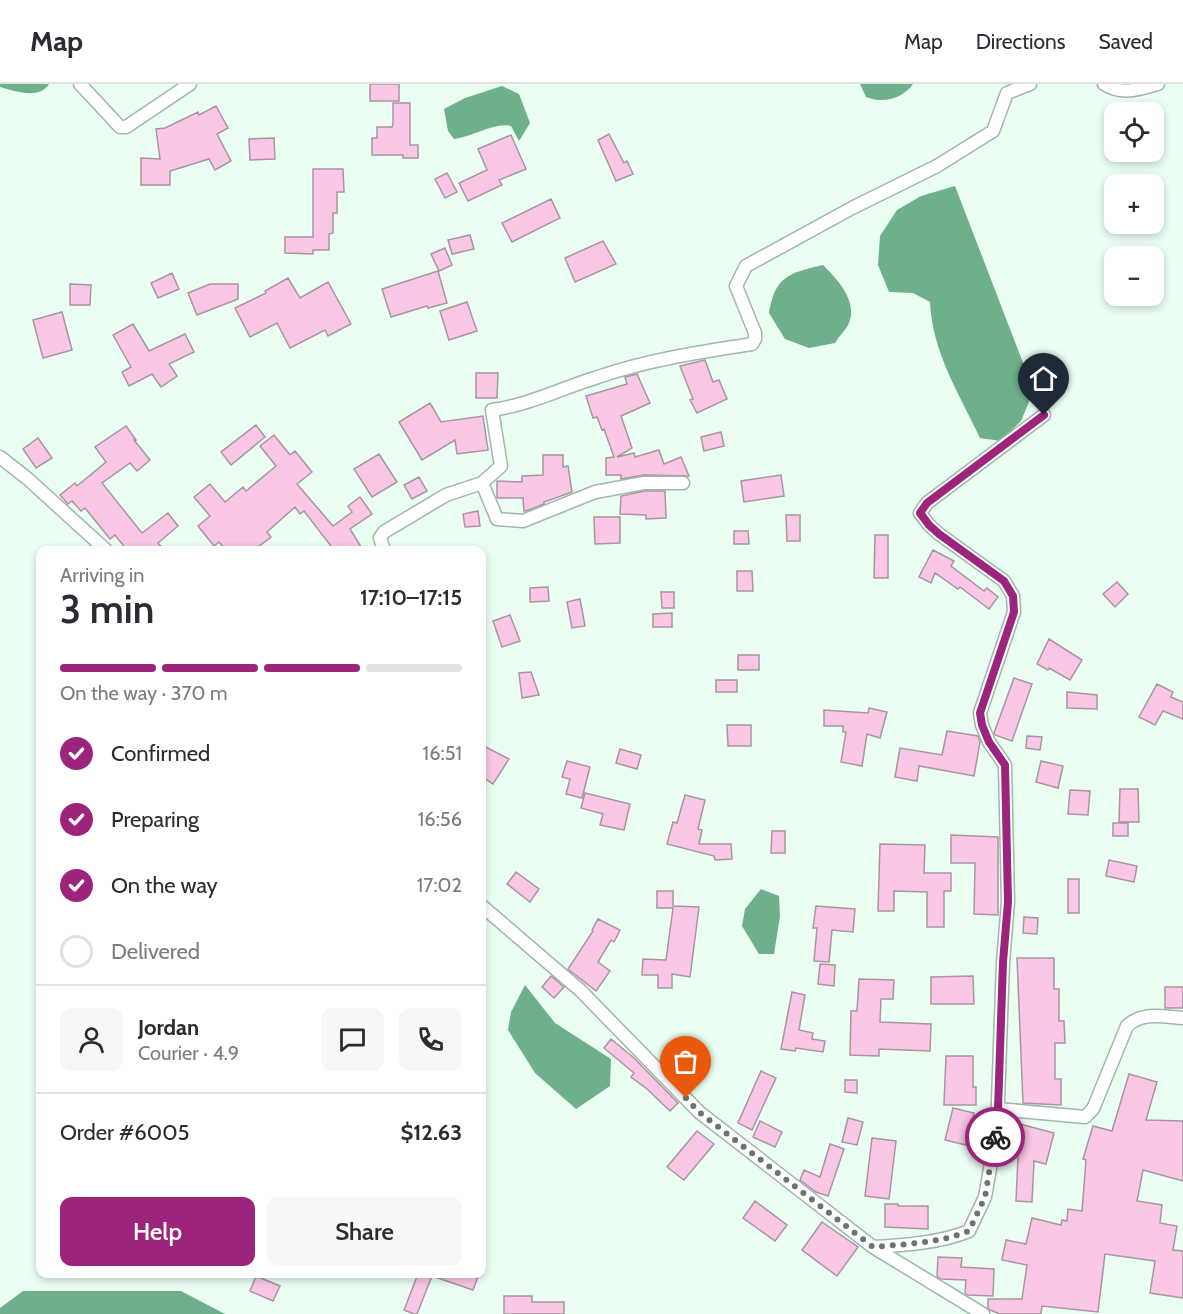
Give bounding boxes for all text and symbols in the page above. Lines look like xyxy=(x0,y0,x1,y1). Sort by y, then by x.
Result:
text: Map xyxy=(30,24,83,58)
text: Map xyxy=(904,29,943,54)
text: Directions xyxy=(976,29,1065,54)
text: Saved xyxy=(1098,29,1153,54)
map controls xyxy=(1104,102,1164,306)
button: locate xyxy=(1104,102,1164,162)
button: + xyxy=(1104,174,1164,234)
button: − xyxy=(1104,246,1164,306)
pin xyxy=(1018,353,1069,415)
icon: home xyxy=(1027,362,1060,395)
text: Arriving in xyxy=(60,563,144,587)
text: 17:10–17:15 xyxy=(360,584,462,611)
text: 3 min xyxy=(60,585,154,633)
text: On the way · 370 m xyxy=(60,681,227,705)
icon: check xyxy=(60,737,93,770)
text: Confirmed xyxy=(111,740,210,767)
text: 16:51 xyxy=(423,741,462,765)
icon: check xyxy=(60,803,93,836)
text: Preparing xyxy=(111,806,199,833)
text: 16:56 xyxy=(418,807,462,831)
icon: check xyxy=(60,869,93,902)
text: On the way xyxy=(111,872,218,899)
text: 17:02 xyxy=(417,873,462,897)
text: Delivered xyxy=(111,938,200,965)
button: person xyxy=(60,1008,123,1071)
button: chat xyxy=(321,1008,384,1071)
button: phone xyxy=(399,1008,462,1071)
text: Jordan xyxy=(138,1014,199,1041)
pin xyxy=(660,1036,711,1098)
text: Courier · 4.9 xyxy=(138,1041,239,1065)
icon: bag xyxy=(669,1045,702,1078)
courier xyxy=(965,1107,1025,1167)
text: Order #6005 xyxy=(60,1119,189,1146)
text: $12.63 xyxy=(400,1119,462,1146)
icon: bike xyxy=(979,1121,1012,1154)
button: Help xyxy=(60,1197,255,1266)
button: Share xyxy=(267,1197,462,1266)

